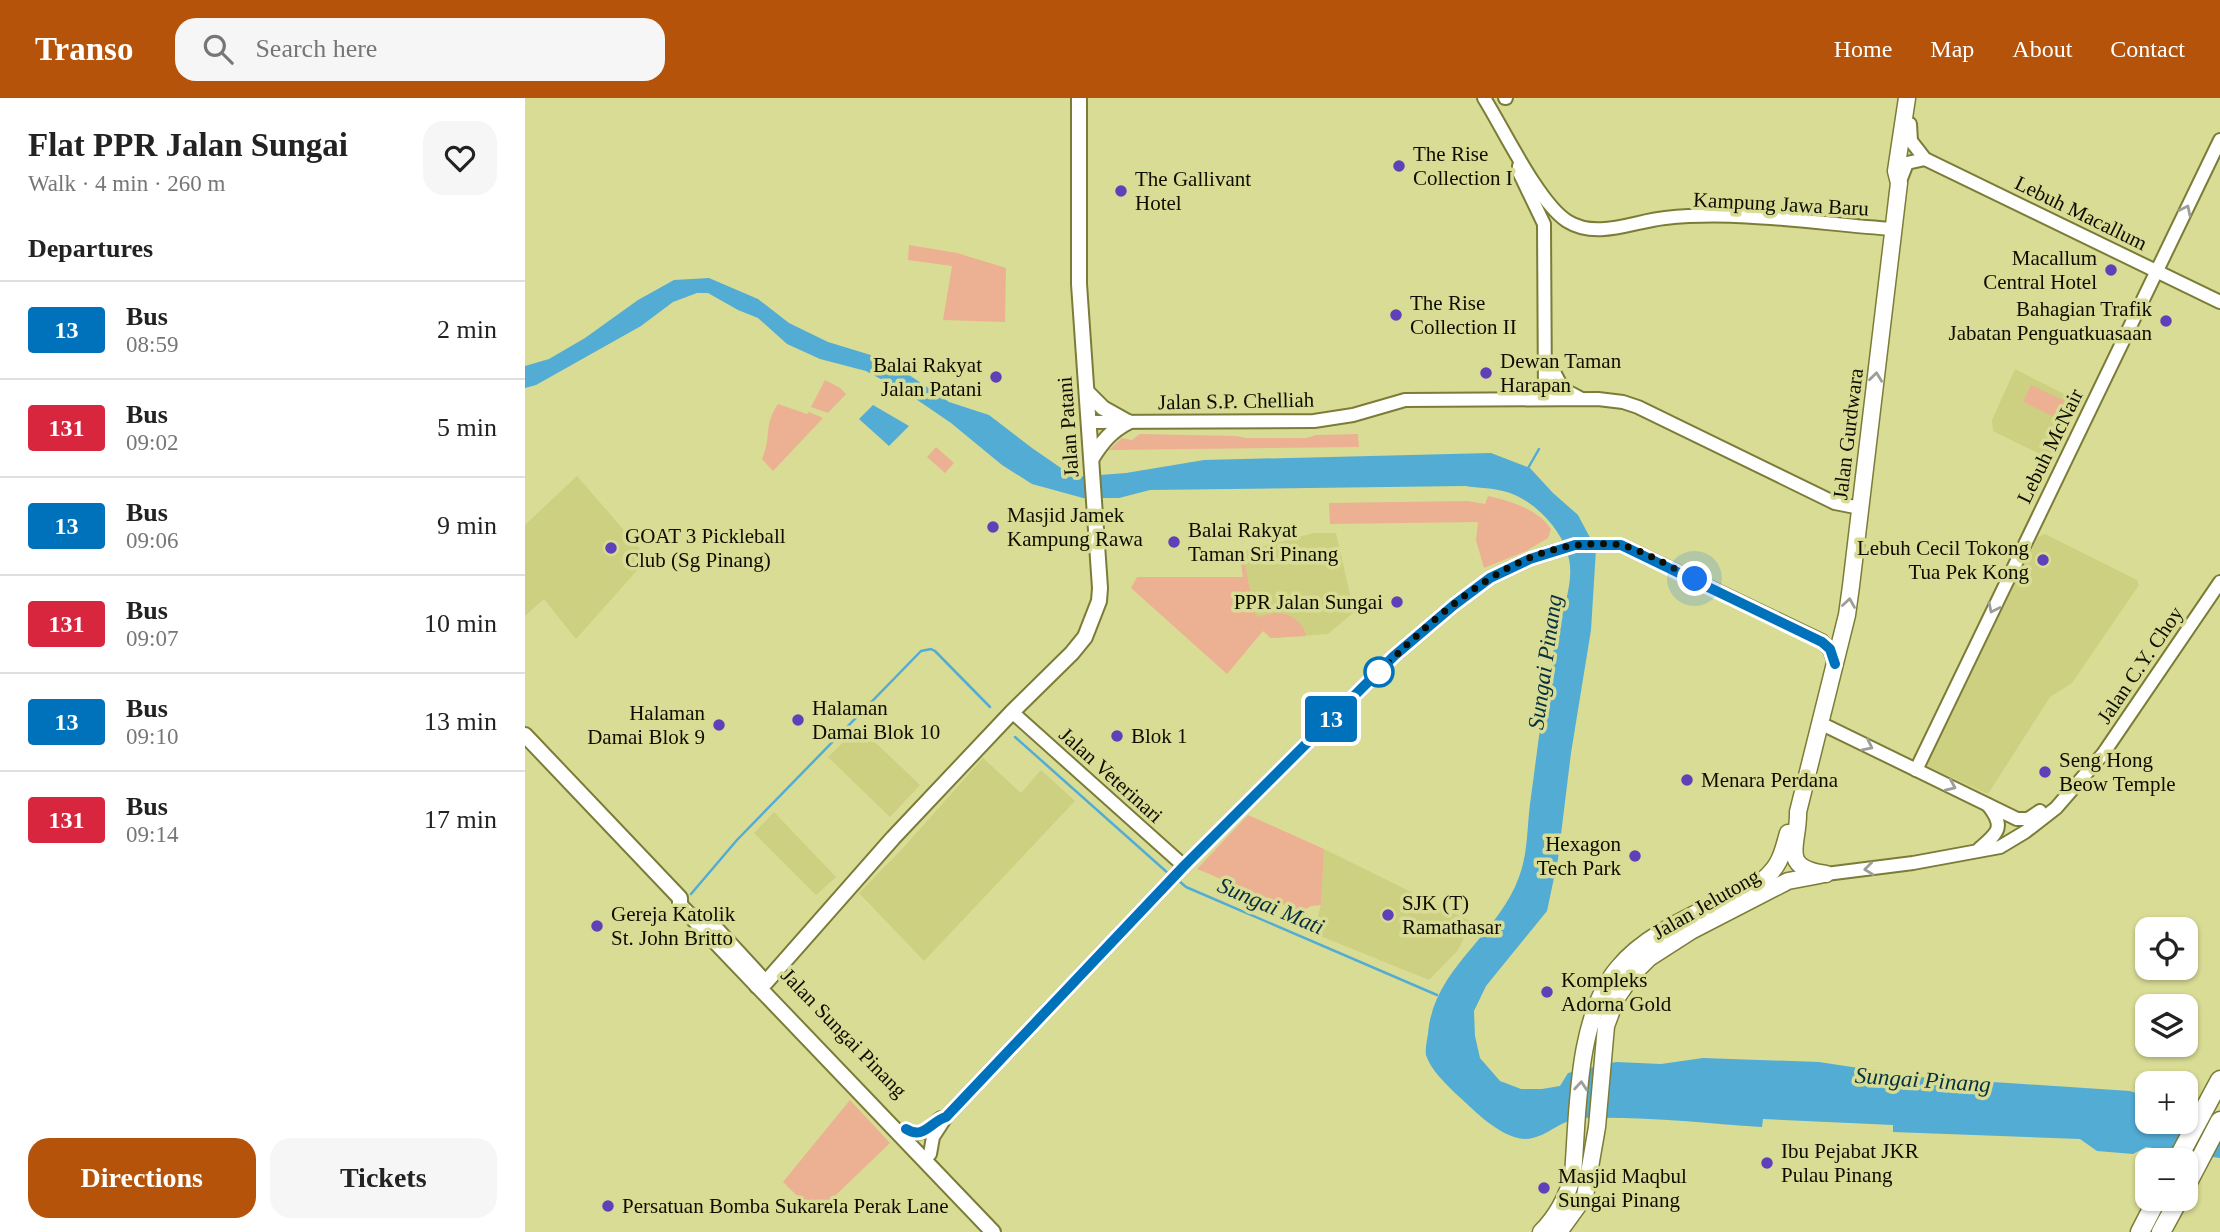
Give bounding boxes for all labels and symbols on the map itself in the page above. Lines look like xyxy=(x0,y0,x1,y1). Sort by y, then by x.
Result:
place label: The Rise Collection I xyxy=(1413,142,1513,190)
marker: The Rise Collection I xyxy=(1391,158,1407,174)
place label: The Gallivant Hotel xyxy=(1135,167,1251,215)
street label: Lebuh Macallum xyxy=(2011,171,2151,255)
marker: The Gallivant Hotel xyxy=(1113,183,1129,199)
street label: Kampung Jawa Baru xyxy=(1692,187,1870,221)
one-way arrow xyxy=(2178,205,2192,217)
place label: Macallum Central Hotel xyxy=(1983,246,2097,294)
marker: Macallum Central Hotel xyxy=(2103,262,2119,278)
place label: The Rise Collection II xyxy=(1410,291,1517,339)
place label: Bahagian Trafik Jabatan Penguatkuasaan xyxy=(1948,297,2152,345)
marker: The Rise Collection II xyxy=(1388,307,1404,323)
marker: Bahagian Trafik Jabatan Penguatkuasaan xyxy=(2158,313,2174,329)
place label: Dewan Taman Harapan xyxy=(1500,349,1622,397)
place label: Balai Rakyat Jalan Patani xyxy=(873,353,982,401)
marker: Dewan Taman Harapan xyxy=(1478,365,1494,381)
street label: Jalan Gurdwara xyxy=(1828,366,1868,501)
marker: Balai Rakyat Jalan Patani xyxy=(988,369,1004,385)
one-way arrow xyxy=(1868,371,1883,382)
street label: Jalan Patani xyxy=(1052,376,1083,478)
street label: Lebuh McNair xyxy=(2012,385,2088,507)
street label: Jalan S.P. Chelliah xyxy=(1158,388,1315,414)
place label: Masjid Jamek Kampung Rawa xyxy=(1007,503,1144,551)
place label: Balai Rakyat Taman Sri Pinang xyxy=(1188,518,1339,566)
marker: Masjid Jamek Kampung Rawa xyxy=(985,519,1001,535)
place label: GOAT 3 Pickleball Club (Sg Pinang) xyxy=(625,524,786,572)
marker: Balai Rakyat Taman Sri Pinang xyxy=(1166,534,1182,550)
place label: Lebuh Cecil Tokong Tua Pek Kong xyxy=(1857,536,2029,584)
marker: GOAT 3 Pickleball Club (Sg Pinang) xyxy=(603,540,619,556)
marker: Lebuh Cecil Tokong Tua Pek Kong xyxy=(2035,552,2051,568)
your location xyxy=(1677,561,1712,596)
place label: PPR Jalan Sungai xyxy=(1234,590,1383,614)
water label: Sungai Pinang xyxy=(1523,593,1567,731)
marker: PPR Jalan Sungai xyxy=(1389,594,1405,610)
one-way arrow xyxy=(1841,597,1856,609)
one-way arrow xyxy=(1988,601,2002,613)
street label: Jalan C.Y. Choy xyxy=(2092,601,2188,728)
unlabelled marker xyxy=(1364,657,1394,687)
place label: Halaman Damai Blok 10 xyxy=(812,696,940,744)
line badge: 13 xyxy=(1299,696,1363,742)
place label: Halaman Damai Blok 9 xyxy=(587,701,706,749)
marker: Halaman Damai Blok 10 xyxy=(790,712,806,728)
marker: Halaman Damai Blok 9 xyxy=(711,717,727,733)
street label: Jalan Veterinari xyxy=(1054,722,1168,828)
place label: Blok 1 xyxy=(1131,724,1188,748)
marker: Blok 1 xyxy=(1109,728,1125,744)
one-way arrow xyxy=(1861,738,1873,752)
place label: Seng Hong Beow Temple xyxy=(2059,748,2176,796)
marker: Seng Hong Beow Temple xyxy=(2037,764,2053,780)
place label: Menara Perdana xyxy=(1701,768,1839,792)
marker: Menara Perdana xyxy=(1679,772,1695,788)
one-way arrow xyxy=(1943,778,1956,792)
place label: Hexagon Tech Park xyxy=(1537,832,1621,880)
marker: Hexagon Tech Park xyxy=(1627,848,1643,864)
one-way arrow xyxy=(1864,861,1875,876)
street label: Jalan Jelutong xyxy=(1648,863,1764,944)
water label: Sungai Mati xyxy=(1214,872,1328,940)
place label: SJK (T) Ramathasar xyxy=(1402,891,1501,939)
place label: Gereja Katolik St. John Britto xyxy=(611,902,736,950)
marker: SJK (T) Ramathasar xyxy=(1380,907,1396,923)
marker: Gereja Katolik St. John Britto xyxy=(589,918,605,934)
street label: Jalan Sungai Pinang xyxy=(776,963,912,1103)
place label: Kompleks Adorna Gold xyxy=(1561,968,1672,1016)
marker: Kompleks Adorna Gold xyxy=(1539,984,1555,1000)
water label: Sungai Pinang xyxy=(1854,1063,1992,1097)
one-way arrow xyxy=(1573,1080,1588,1092)
place label: Ibu Pejabat JKR Pulau Pinang xyxy=(1781,1139,1919,1187)
marker: Ibu Pejabat JKR Pulau Pinang xyxy=(1759,1155,1775,1171)
place label: Masjid Maqbul Sungai Pinang xyxy=(1558,1164,1687,1212)
marker: Masjid Maqbul Sungai Pinang xyxy=(1536,1180,1552,1196)
place label: Persatuan Bomba Sukarela Perak Lane xyxy=(622,1194,949,1218)
marker: Persatuan Bomba Sukarela Perak Lane xyxy=(600,1198,616,1214)

